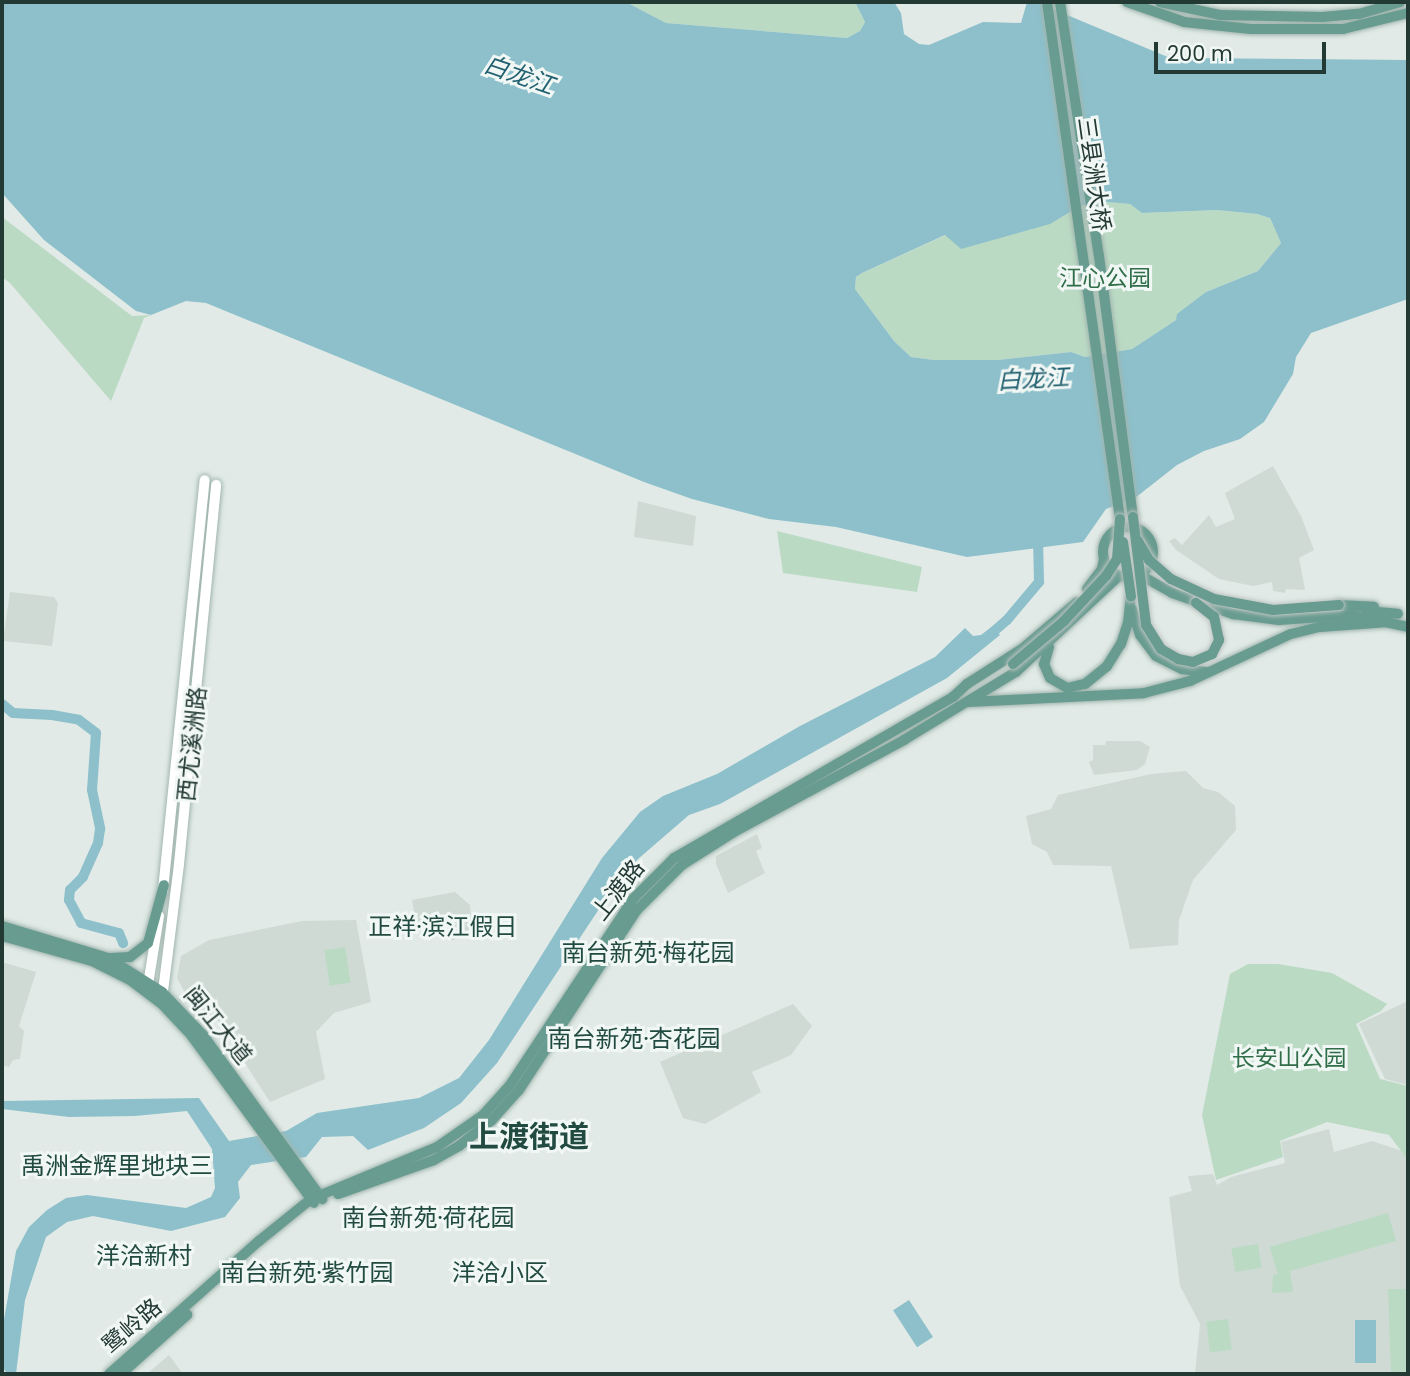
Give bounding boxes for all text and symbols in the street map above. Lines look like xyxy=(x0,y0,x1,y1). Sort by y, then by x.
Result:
scale bar xyxy=(1158,28,1330,72)
text: 200 m xyxy=(1167,39,1233,68)
water label: 白龙江 xyxy=(480,50,558,100)
street label: 三县洲大桥 xyxy=(1072,115,1116,233)
park label: 江心公园 xyxy=(1059,264,1151,292)
water label: 白龙江 xyxy=(996,363,1070,395)
street label: 西尤溪洲路 xyxy=(172,685,212,803)
street label: 上渡路 xyxy=(586,854,650,926)
district label: 正祥·滨江假日 xyxy=(368,913,518,941)
district label: 南台新苑·梅花园 xyxy=(561,939,735,967)
street label: 闽江大道 xyxy=(178,981,258,1069)
district label: 南台新苑·杏花园 xyxy=(547,1025,721,1053)
park label: 长安山公园 xyxy=(1232,1044,1346,1072)
district label: 上渡街道 xyxy=(469,1119,589,1155)
district label: 禹洲金辉里地块三 xyxy=(21,1152,213,1180)
district label: 南台新苑·荷花园 xyxy=(341,1204,515,1232)
district label: 洋洽新村 xyxy=(96,1242,192,1270)
district label: 南台新苑·紫竹园 xyxy=(220,1259,394,1287)
district label: 洋洽小区 xyxy=(452,1259,548,1287)
street label: 鹭岭路 xyxy=(97,1293,167,1359)

